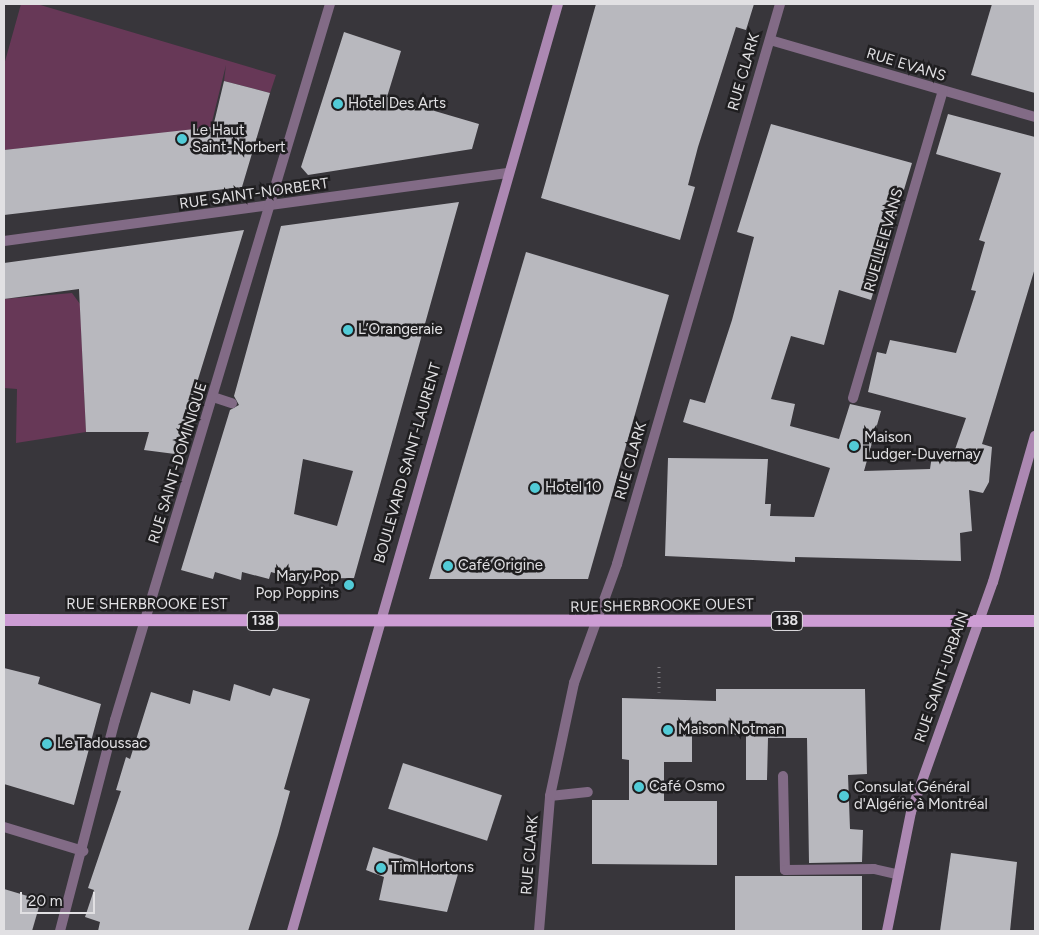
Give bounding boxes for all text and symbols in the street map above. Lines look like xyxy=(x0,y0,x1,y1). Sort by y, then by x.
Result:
street label: RUE CLARK xyxy=(724,31,764,113)
street label: RUE EVANS xyxy=(864,44,948,86)
place label: Hotel Des Arts xyxy=(348,95,446,113)
marker: Hotel Des Arts xyxy=(332,98,344,110)
place label: Le Haut Saint-Norbert xyxy=(192,121,286,156)
marker: Le Haut Saint-Norbert xyxy=(176,133,188,145)
street label: RUE SAINT-NORBERT xyxy=(178,175,330,213)
street label: RUELLE EVANS xyxy=(861,186,907,294)
place label: L’Orangeraie xyxy=(358,321,443,339)
marker: L’Orangeraie xyxy=(342,324,354,336)
street label: BOULEVARD SAINT-LAURENT xyxy=(371,361,445,565)
street label: RUE SAINT-DOMINIQUE xyxy=(145,380,211,546)
street label: RUE CLARK xyxy=(611,420,651,502)
place label: Maison Ludger-Duvernay xyxy=(864,428,981,463)
marker: Maison Ludger-Duvernay xyxy=(848,440,860,452)
place label: Hotel 10 xyxy=(545,479,602,497)
marker: Hotel 10 xyxy=(529,482,541,494)
place label: Café Origine xyxy=(458,557,543,575)
marker: Café Origine xyxy=(442,560,454,572)
place label: Mary Pop Pop Poppins xyxy=(255,567,339,602)
marker: Mary Pop Pop Poppins xyxy=(343,579,355,591)
street label: RUE SHERBROOKE OUEST xyxy=(570,595,754,617)
street label: RUE SHERBROOKE EST xyxy=(66,596,228,614)
street label: RUE SAINT-URBAIN xyxy=(911,609,973,745)
road number: 138 xyxy=(247,610,279,632)
road number: 138 xyxy=(771,610,803,632)
place label: Maison Notman xyxy=(678,721,784,739)
marker: Maison Notman xyxy=(662,724,674,736)
place label: Le Tadoussac xyxy=(57,735,147,753)
marker: Le Tadoussac xyxy=(41,738,53,750)
place label: Café Osmo xyxy=(649,778,725,796)
place label: Consulat Général d'Algérie à Montréal xyxy=(854,778,988,813)
marker: Café Osmo xyxy=(633,781,645,793)
marker: Consulat Général d'Algérie à Montréal xyxy=(838,790,850,802)
street label: RUE CLARK xyxy=(518,814,542,896)
place label: Tim Hortons xyxy=(391,859,474,877)
marker: Tim Hortons xyxy=(375,862,387,874)
scale bar xyxy=(22,882,98,914)
text: 20 m xyxy=(28,892,62,910)

